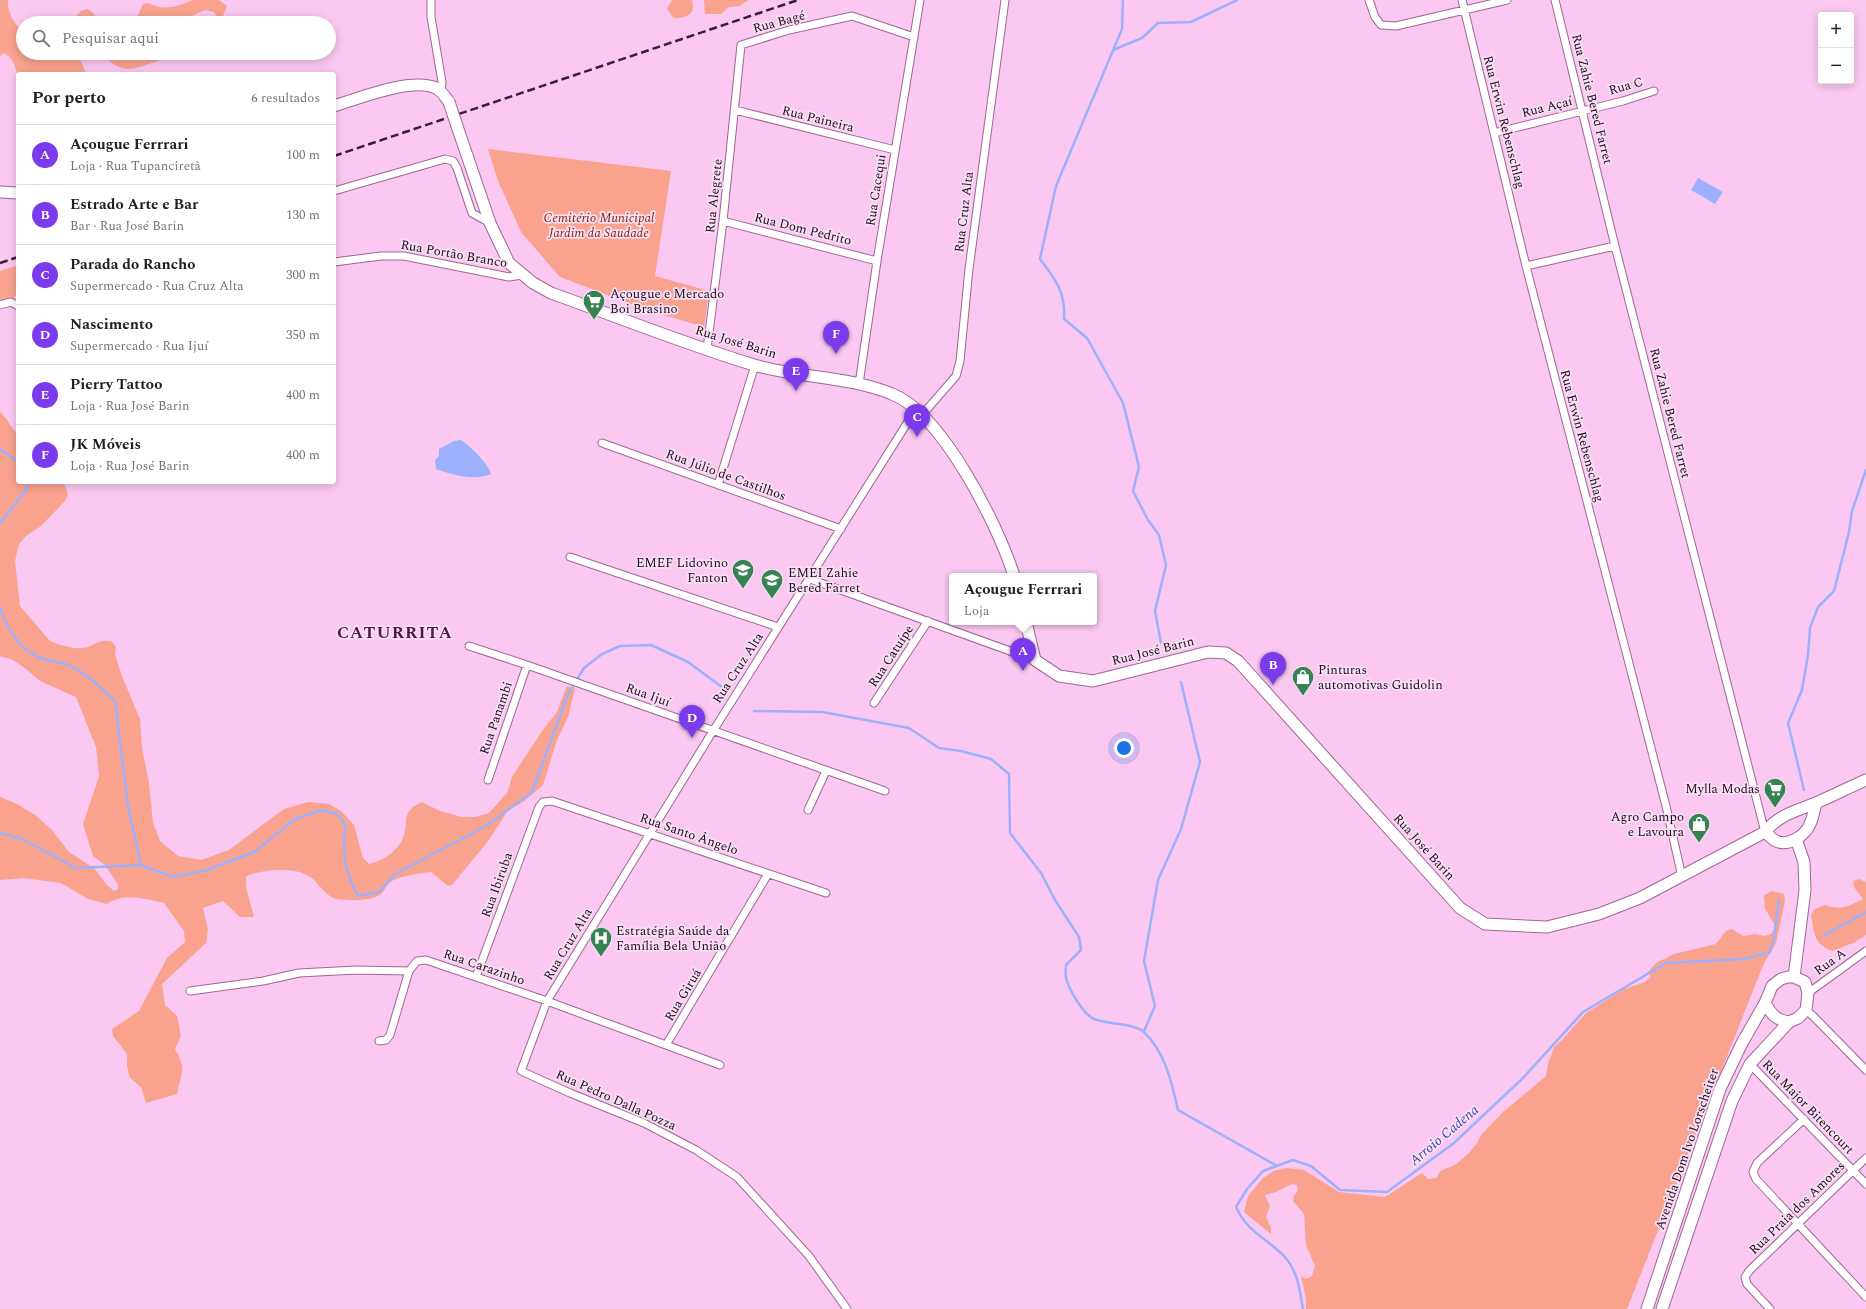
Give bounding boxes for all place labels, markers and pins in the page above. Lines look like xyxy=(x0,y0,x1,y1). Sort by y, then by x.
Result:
place label: Açougue e Mercado Boi Brasino xyxy=(610,284,724,319)
supermarket icon: Açougue e Mercado Boi Brasino xyxy=(581,288,607,321)
pin: F xyxy=(823,321,849,354)
pin: E xyxy=(783,358,809,391)
pin: C xyxy=(904,404,930,437)
place label: EMEF Lidovino Fanton xyxy=(636,553,728,588)
school or university icon: EMEF Lidovino Fanton xyxy=(730,557,756,590)
place label: EMEI Zahie Bered Farret xyxy=(788,563,861,598)
school or university icon: EMEI Zahie Bered Farret xyxy=(759,567,785,600)
pin: A xyxy=(1010,638,1036,671)
pin: B xyxy=(1260,652,1286,685)
place label: Pinturas automotivas Guidolin xyxy=(1318,660,1443,695)
shop icon: Pinturas automotivas Guidolin xyxy=(1290,664,1316,697)
pin: D xyxy=(679,705,705,738)
supermarket icon: Mylla Modas xyxy=(1762,776,1788,809)
place label: Mylla Modas xyxy=(1685,779,1760,799)
place label: Agro Campo e Lavoura xyxy=(1611,807,1685,842)
shop icon: Agro Campo e Lavoura xyxy=(1686,811,1712,844)
place label: Estratégia Saúde da Família Bela União xyxy=(616,921,730,956)
hospital icon: Estratégia Saúde da Família Bela União xyxy=(588,925,614,958)

